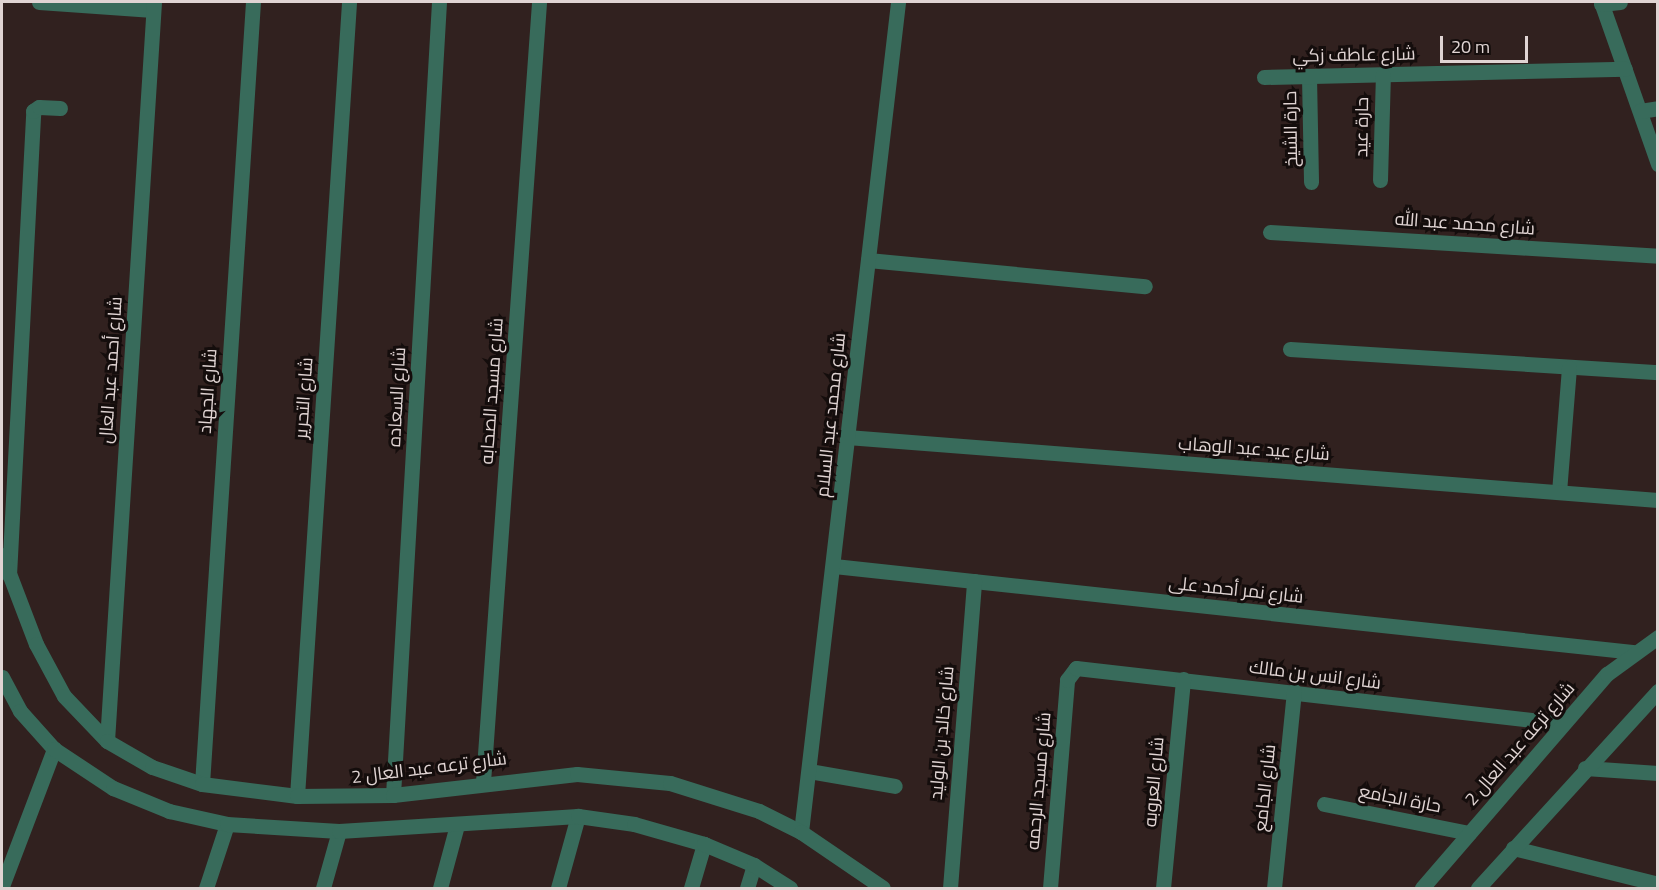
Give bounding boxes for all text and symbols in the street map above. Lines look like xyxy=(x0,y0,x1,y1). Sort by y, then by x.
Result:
scale bar xyxy=(1443,24,1532,62)
text: 20 m xyxy=(1451,33,1490,60)
street label: شارع عاطف زكي xyxy=(1292,43,1416,67)
street label: حارة الشيخ xyxy=(1280,91,1302,167)
street label: حارة عيد xyxy=(1351,97,1373,157)
street label: شارع محمد عبد الله xyxy=(1394,208,1536,240)
street label: شارع أحمد عبد العال xyxy=(95,296,127,444)
street label: شارع مسجد الصحابه xyxy=(476,317,508,465)
street label: شارع محمد عبد السلام xyxy=(812,332,850,498)
street label: شارع السعاده xyxy=(384,346,410,448)
street label: شارع الجهاد xyxy=(194,348,222,434)
street label: شارع التحرير xyxy=(290,356,318,440)
street label: شارع عيد عبد الوهاب xyxy=(1177,433,1331,465)
street label: شارع نمر أحمد على xyxy=(1168,572,1304,608)
street label: شارع انس بن مالك xyxy=(1248,656,1382,694)
street label: شارع خالد بن الوليد xyxy=(925,665,959,801)
street label: شارع ترعه عبد العال 2 xyxy=(1461,678,1579,810)
street label: شارع مسجد الرحمه xyxy=(1022,711,1056,851)
street label: شارع العروبه xyxy=(1139,736,1169,828)
street label: شارع الجامع xyxy=(1250,743,1280,833)
street label: شارع ترعه عبد العال 2 xyxy=(350,748,508,788)
street label: حارة الجامع xyxy=(1357,780,1443,818)

